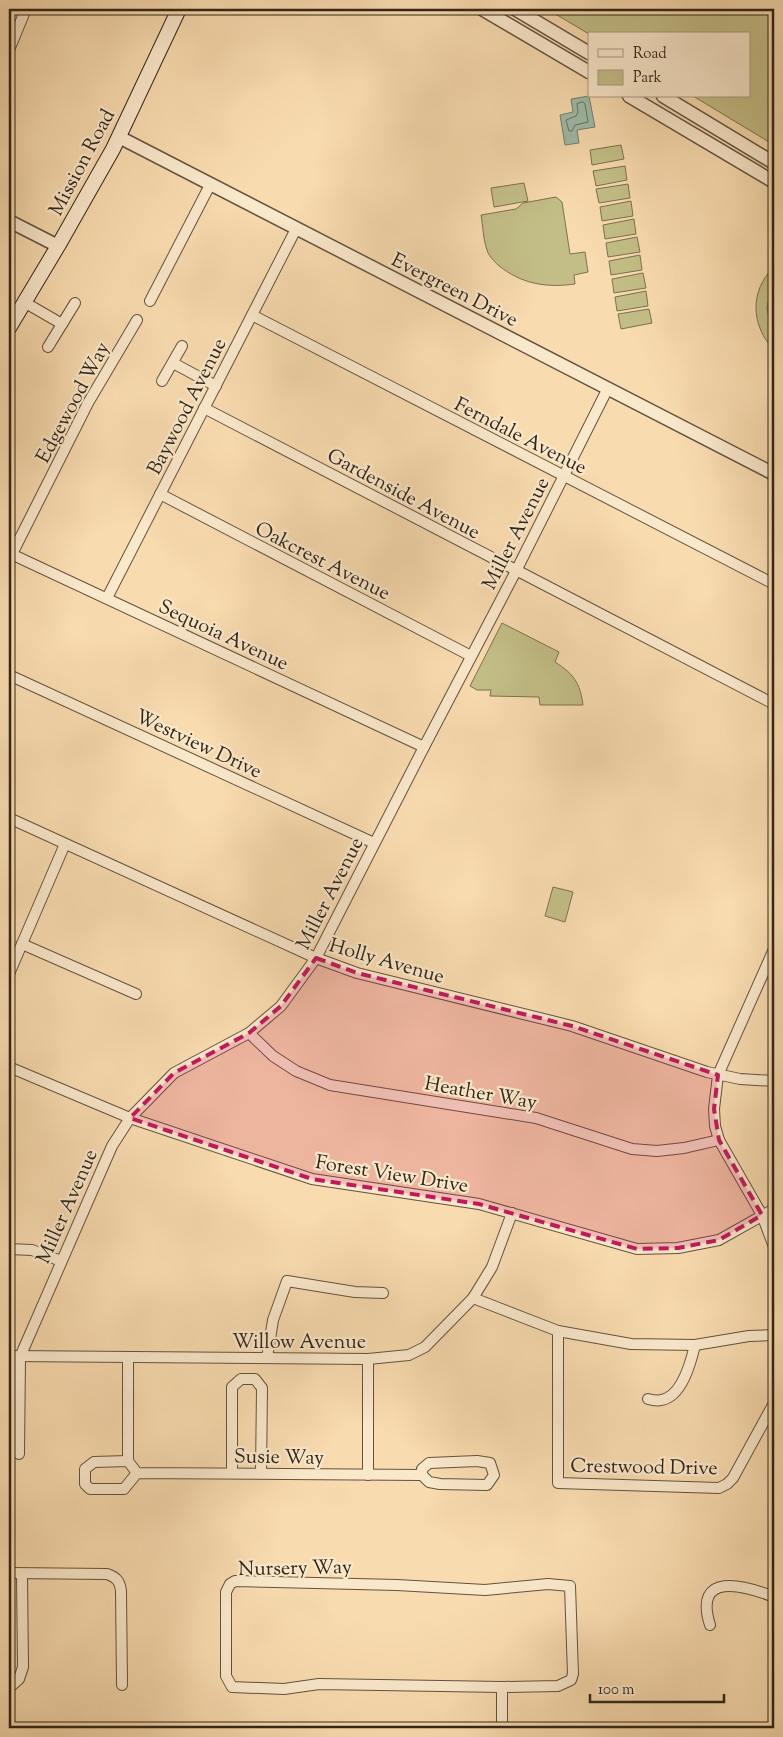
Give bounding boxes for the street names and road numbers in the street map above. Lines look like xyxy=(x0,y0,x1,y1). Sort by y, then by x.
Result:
street label: Mission Road xyxy=(43,105,124,222)
street label: Evergreen Drive xyxy=(385,247,522,336)
street label: Baywood Avenue xyxy=(141,334,235,481)
street label: Edgewood Way xyxy=(30,337,118,469)
street label: Ferndale Avenue xyxy=(448,391,591,483)
street label: Gardenside Avenue xyxy=(321,443,485,548)
street label: Miller Avenue xyxy=(476,473,558,595)
street label: Oakcrest Avenue xyxy=(249,516,395,609)
street label: Sequoia Avenue xyxy=(153,593,293,679)
street label: Westview Drive xyxy=(130,703,266,787)
street label: Miller Avenue xyxy=(290,833,372,955)
street label: Holly Avenue xyxy=(325,932,447,993)
street label: Heather Way xyxy=(422,1070,539,1119)
street label: Miller Avenue xyxy=(30,1145,107,1269)
street label: Forest View Drive xyxy=(313,1149,470,1202)
street label: Willow Avenue xyxy=(232,1329,366,1358)
street label: Susie Way xyxy=(234,1443,324,1474)
street label: Crestwood Drive xyxy=(570,1453,718,1484)
street label: Nursery Way xyxy=(238,1554,352,1585)

